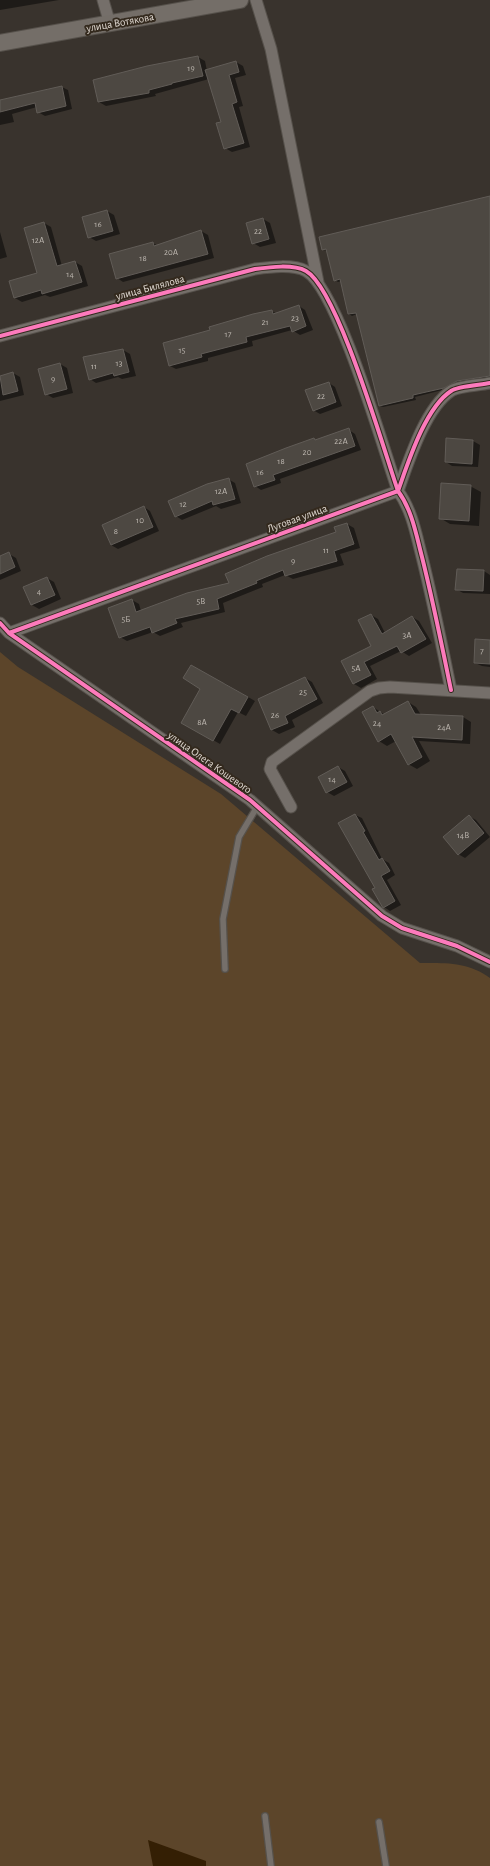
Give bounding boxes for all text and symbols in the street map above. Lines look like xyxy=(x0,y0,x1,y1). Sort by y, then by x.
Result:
street label: улица Вотякова xyxy=(84,11,155,34)
house number: 19 xyxy=(187,64,195,73)
house number: 16 xyxy=(94,220,102,229)
house number: 22 xyxy=(254,227,262,236)
house number: 12А xyxy=(32,236,45,245)
house number: 20А xyxy=(164,248,179,257)
house number: 18 xyxy=(139,254,147,263)
house number: 14 xyxy=(66,270,74,279)
street label: улица Билялова xyxy=(114,273,186,302)
house number: 23 xyxy=(291,314,299,323)
house number: 21 xyxy=(261,318,269,327)
house number: 17 xyxy=(225,330,232,339)
house number: 15 xyxy=(179,346,186,355)
house number: 13 xyxy=(116,359,123,368)
house number: 11 xyxy=(91,362,97,371)
house number: 9 xyxy=(51,375,55,384)
house number: 22 xyxy=(317,392,325,401)
house number: 22А xyxy=(334,437,348,446)
house number: 20 xyxy=(303,448,312,457)
house number: 18 xyxy=(277,457,285,466)
house number: 16 xyxy=(256,468,264,477)
house number: 12А xyxy=(215,487,228,496)
house number: 12 xyxy=(179,500,187,509)
street label: Луговая улица xyxy=(266,503,329,534)
house number: 10 xyxy=(136,516,144,525)
house number: 8 xyxy=(114,527,118,536)
house number: 11 xyxy=(323,546,329,555)
house number: 9 xyxy=(291,557,295,566)
house number: 4 xyxy=(37,587,42,596)
house number: 5В xyxy=(197,597,205,606)
house number: 5Б xyxy=(122,615,130,624)
house number: 3А xyxy=(402,631,412,640)
house number: 7 xyxy=(480,647,484,656)
house number: 5А xyxy=(351,664,361,673)
house number: 25 xyxy=(299,688,307,697)
house number: 26 xyxy=(271,711,279,720)
house number: 8А xyxy=(197,718,207,727)
house number: 24 xyxy=(373,719,382,728)
house number: 24А xyxy=(437,723,452,732)
street label: улица Олега Кошевого xyxy=(165,729,254,795)
house number: 14 xyxy=(328,775,336,784)
house number: 14В xyxy=(457,831,469,840)

